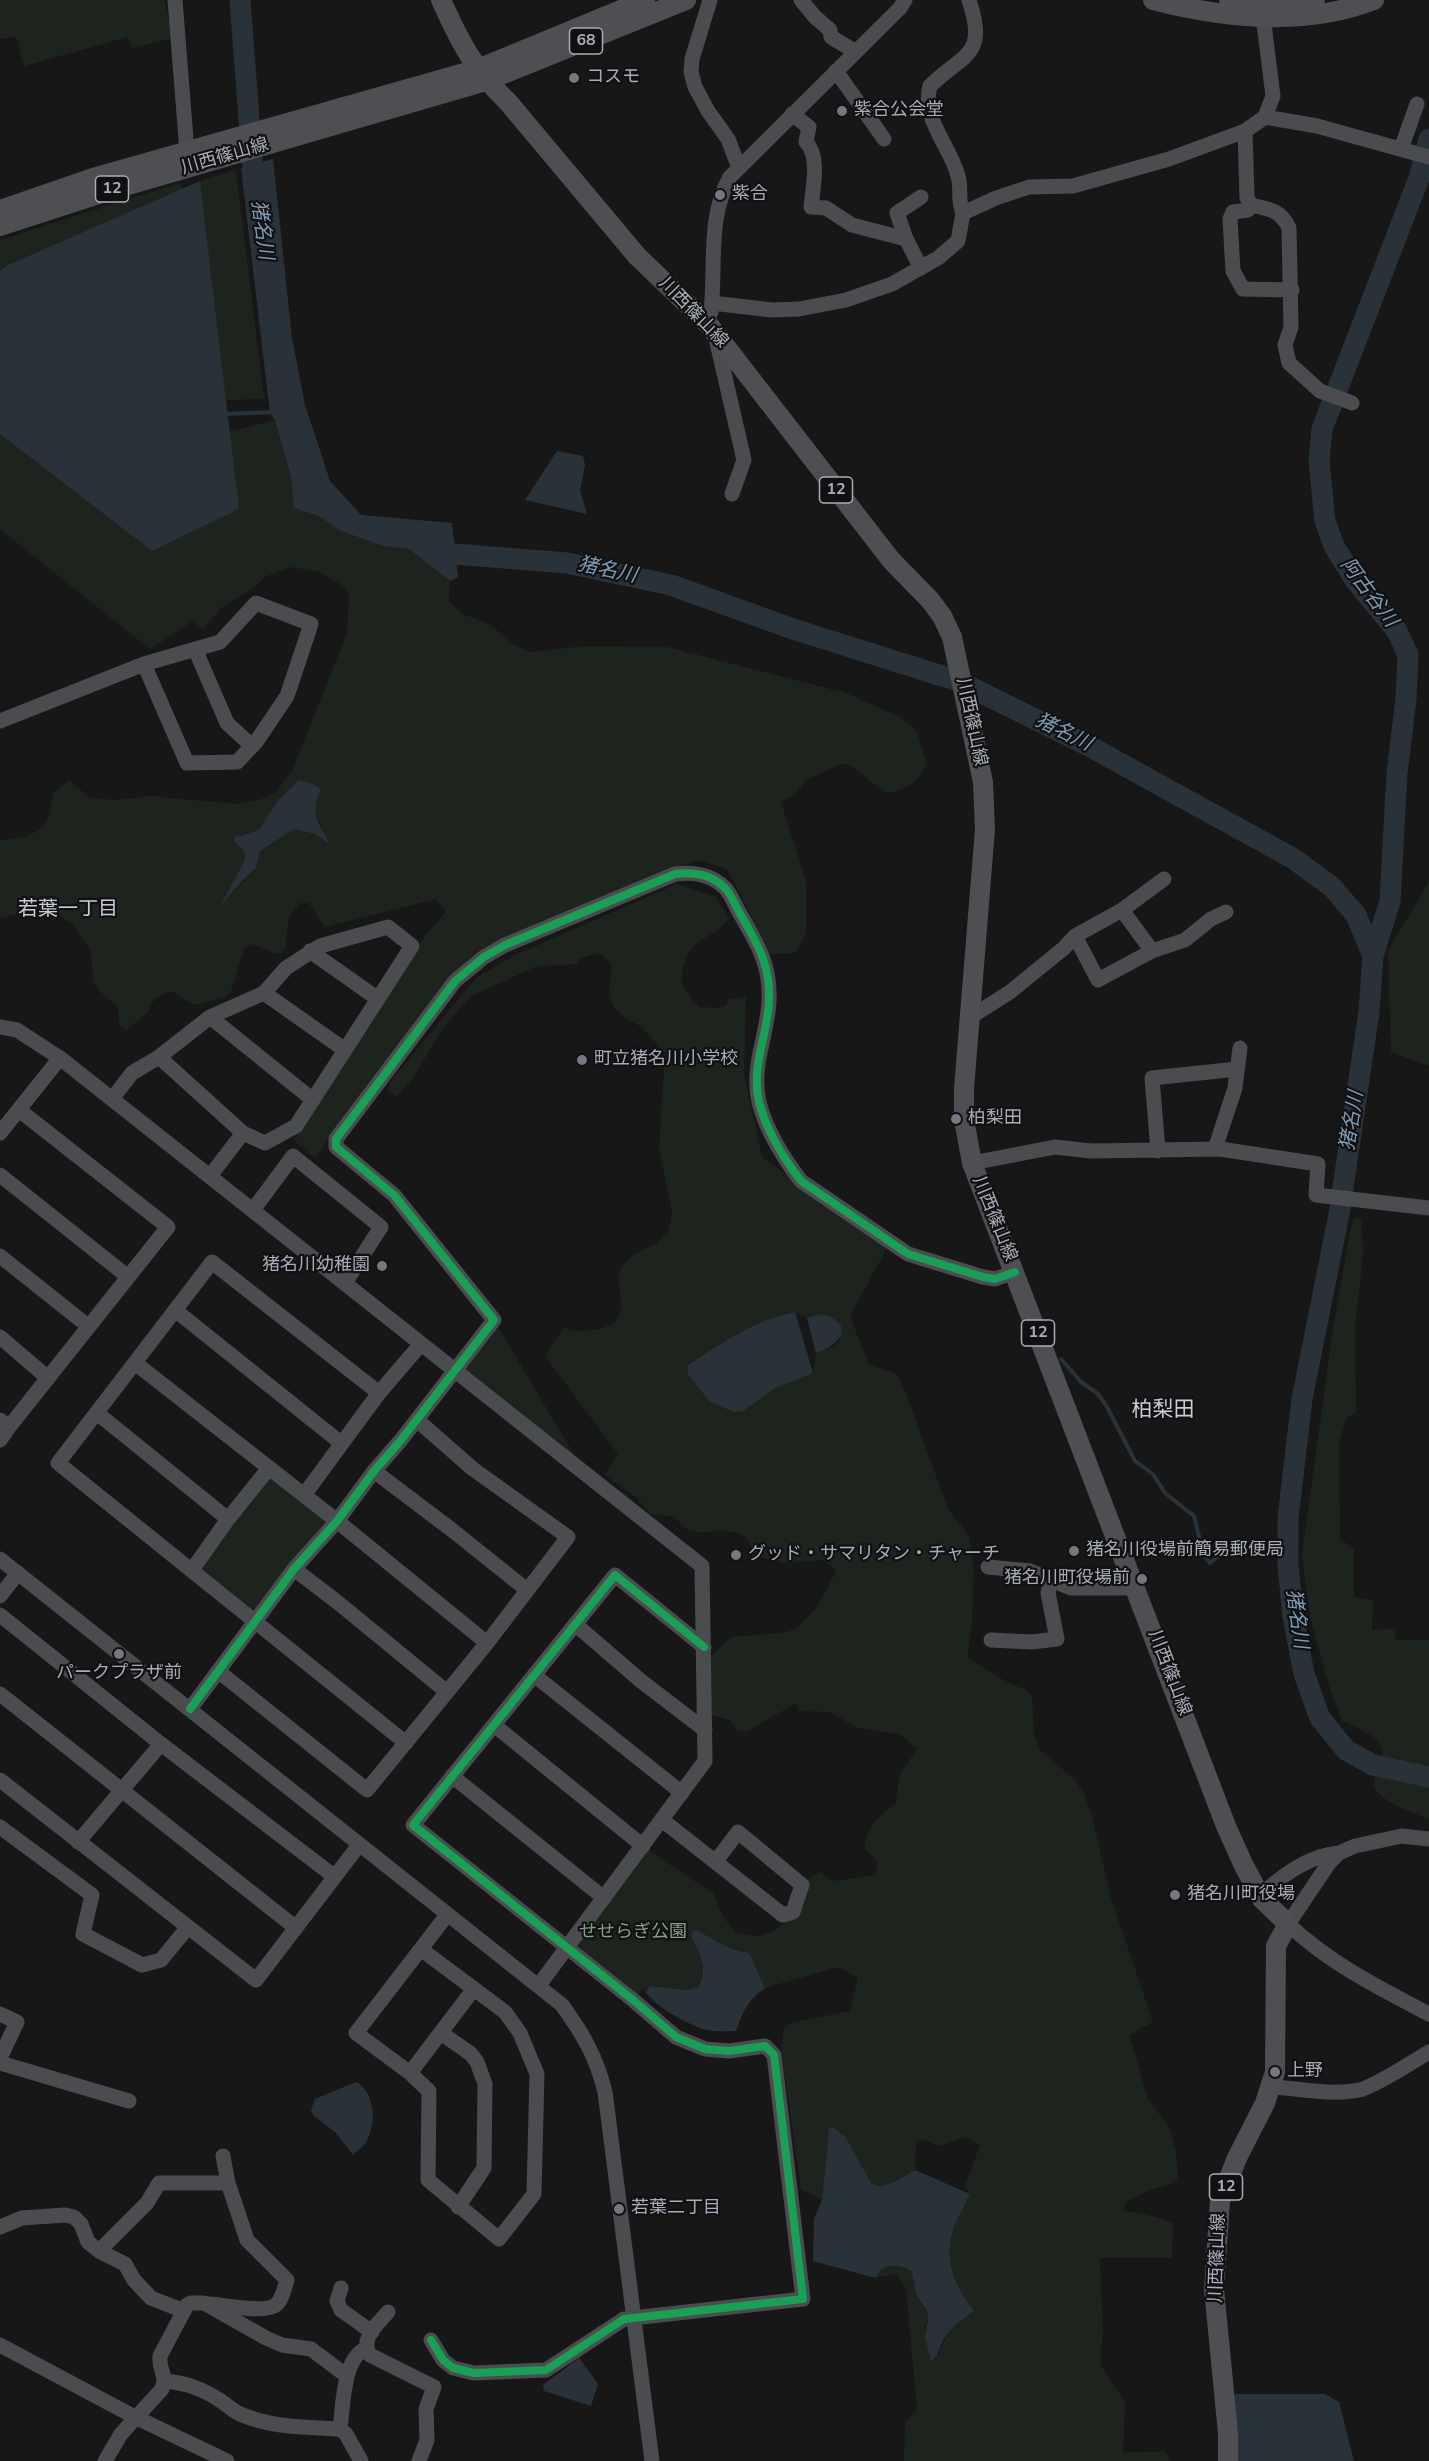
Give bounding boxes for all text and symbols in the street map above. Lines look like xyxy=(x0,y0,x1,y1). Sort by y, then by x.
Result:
road number: 68 xyxy=(570,28,602,54)
place label: コスモ xyxy=(586,67,640,89)
marker: コスモ xyxy=(567,71,581,85)
place label: 紫合公会堂 xyxy=(854,100,944,122)
marker: 紫合公会堂 xyxy=(835,104,849,118)
street label: 川西篠山線 xyxy=(179,134,271,180)
road number: 12 xyxy=(96,176,128,202)
place label: 紫合 xyxy=(732,184,768,206)
marker: 紫合 xyxy=(713,188,727,202)
water label: 猪名川 xyxy=(245,199,277,261)
street label: 川西篠山線 xyxy=(654,273,732,353)
road number: 12 xyxy=(820,477,852,503)
water label: 猪名川 xyxy=(575,553,639,589)
water label: 阿古谷川 xyxy=(1334,554,1402,632)
street label: 川西篠山線 xyxy=(951,676,991,768)
water label: 猪名川 xyxy=(1031,709,1095,757)
district label: 若葉一丁目 xyxy=(18,898,118,922)
place label: 町立猪名川小学校 xyxy=(594,1049,738,1071)
marker: 町立猪名川小学校 xyxy=(575,1053,589,1067)
water label: 猪名川 xyxy=(1336,1089,1370,1153)
place label: 柏梨田 xyxy=(968,1108,1022,1130)
marker: 柏梨田 xyxy=(949,1112,963,1126)
street label: 川西篠山線 xyxy=(967,1173,1021,1265)
place label: 猪名川幼稚園 xyxy=(262,1255,370,1277)
marker: 猪名川幼稚園 xyxy=(375,1259,389,1273)
road number: 12 xyxy=(1022,1320,1054,1346)
district label: 柏梨田 xyxy=(1132,1398,1194,1424)
place label: 猪名川役場前簡易郵便局 xyxy=(1086,1540,1284,1562)
place label: グッド・サマリタン・チャーチ xyxy=(748,1544,1000,1566)
marker: 猪名川役場前簡易郵便局 xyxy=(1067,1544,1081,1558)
marker: グッド・サマリタン・チャーチ xyxy=(729,1548,743,1562)
place label: 猪名川町役場前 xyxy=(1004,1568,1130,1590)
marker: 猪名川町役場前 xyxy=(1135,1572,1149,1586)
water label: 猪名川 xyxy=(1280,1588,1312,1650)
street label: 川西篠山線 xyxy=(1143,1627,1195,1719)
marker: パークプラザ前 xyxy=(112,1647,126,1661)
place label: パークプラザ前 xyxy=(56,1663,182,1685)
place label: 猪名川町役場 xyxy=(1187,1884,1295,1906)
marker: 猪名川町役場 xyxy=(1168,1888,1182,1902)
park label: せせらぎ公園 xyxy=(579,1922,687,1944)
place label: 上野 xyxy=(1287,2061,1323,2083)
marker: 上野 xyxy=(1268,2065,1282,2079)
road number: 12 xyxy=(1210,2174,1242,2200)
place label: 若葉二丁目 xyxy=(631,2198,721,2220)
marker: 若葉二丁目 xyxy=(612,2202,626,2216)
street label: 川西篠山線 xyxy=(1206,2213,1230,2303)

